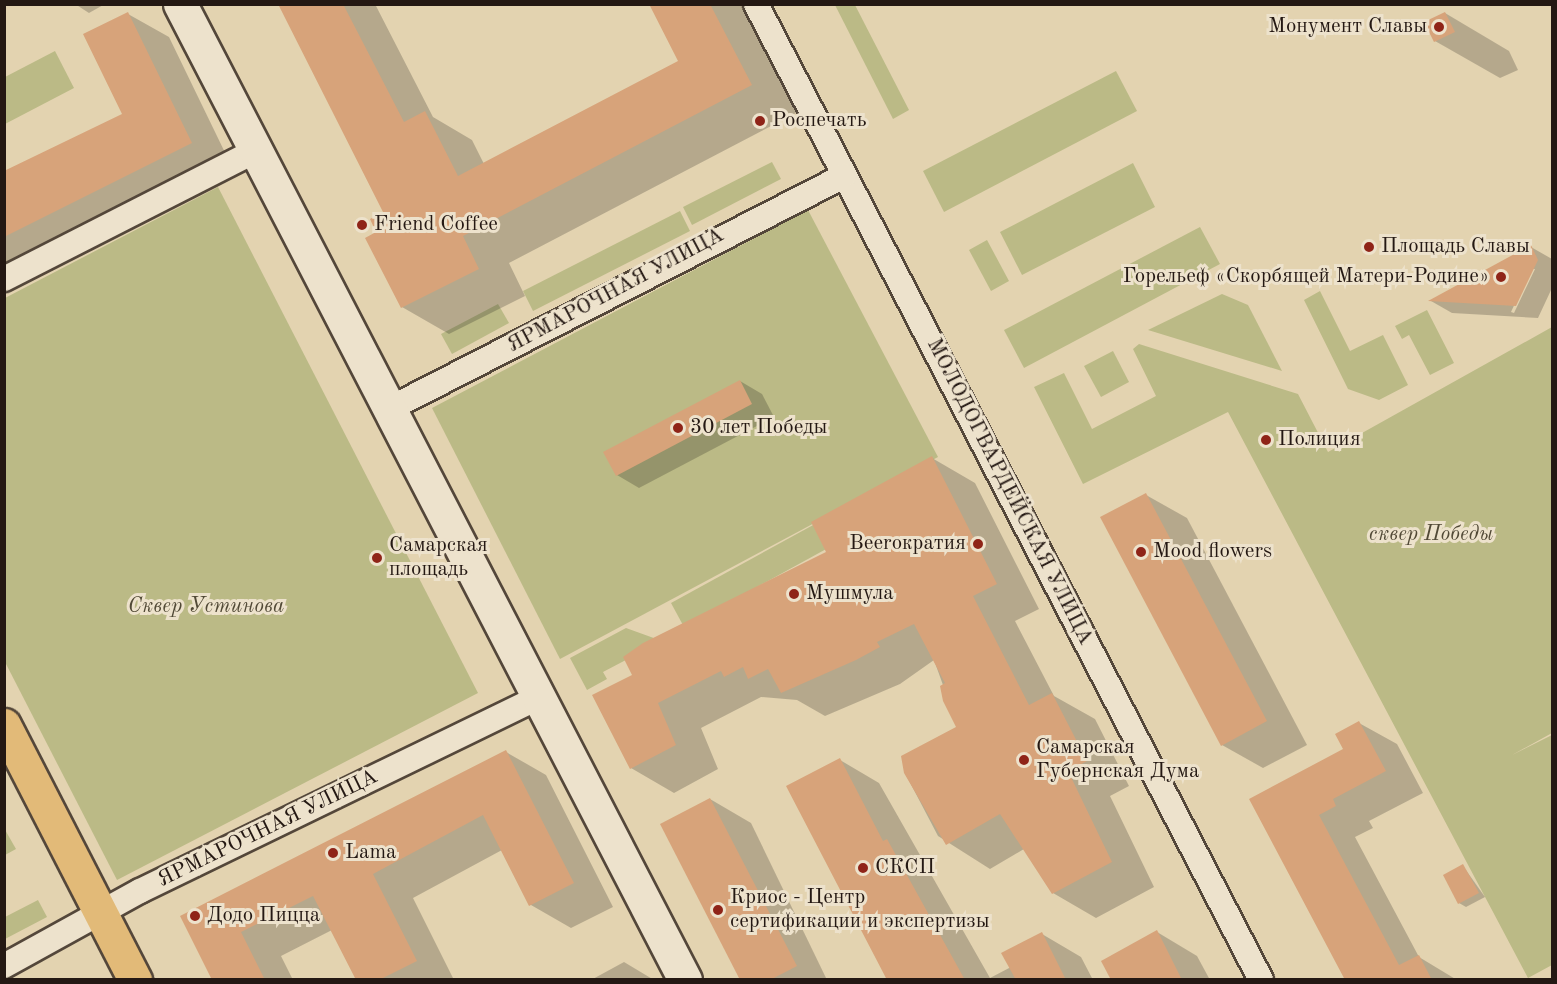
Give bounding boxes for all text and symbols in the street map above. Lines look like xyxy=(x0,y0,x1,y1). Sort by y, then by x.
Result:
place label: Монумент Славы xyxy=(1268,14,1427,40)
marker: Монумент Славы xyxy=(1432,20,1446,34)
place label: Роспечать xyxy=(772,108,866,134)
marker: Роспечать xyxy=(753,114,767,128)
place label: Friend Coffee xyxy=(374,212,498,238)
marker: Friend Coffee xyxy=(355,218,369,232)
street label: ЯРМАРОЧНАЯ УЛИЦА xyxy=(503,223,729,359)
place label: Площадь Славы xyxy=(1381,234,1530,260)
marker: Площадь Славы xyxy=(1362,240,1376,254)
place label: Горельеф «Скорбящей Матери-Родине» xyxy=(1123,264,1489,290)
marker: Горельеф «Скорбящей Матери-Родине» xyxy=(1494,270,1508,284)
street label: МОЛОДОГВАРДЕЙСКАЯ УЛИЦА xyxy=(920,335,1098,649)
place label: 30 лет Победы xyxy=(690,415,827,441)
marker: 30 лет Победы xyxy=(671,421,685,435)
place label: Полиция xyxy=(1278,427,1361,453)
marker: Полиция xyxy=(1259,433,1273,447)
park label: сквер Победы xyxy=(1369,522,1493,548)
place label: Beerократия xyxy=(849,531,966,557)
place label: Самарская площадь xyxy=(389,533,488,583)
marker: Beerократия xyxy=(971,537,985,551)
place label: Mood flowers xyxy=(1153,539,1272,565)
marker: Mood flowers xyxy=(1134,545,1148,559)
marker: Самарская площадь xyxy=(370,551,384,565)
place label: Мушмула xyxy=(806,581,894,607)
marker: Мушмула xyxy=(787,587,801,601)
park label: Сквер Устинова xyxy=(128,594,284,620)
place label: Самарская Губернская Дума xyxy=(1036,735,1199,785)
marker: Самарская Губернская Дума xyxy=(1017,753,1031,767)
street label: ЯРМАРОЧНАЯ УЛИЦА xyxy=(154,765,382,893)
place label: Lama xyxy=(345,840,396,866)
marker: Lama xyxy=(326,846,340,860)
place label: СКСП xyxy=(875,855,935,881)
marker: СКСП xyxy=(856,861,870,875)
place label: Криос - Центр сертификации и экспертизы xyxy=(730,885,990,935)
place label: Додо Пицца xyxy=(207,903,320,929)
marker: Криос - Центр сертификации и экспертизы xyxy=(711,903,725,917)
marker: Додо Пицца xyxy=(188,909,202,923)

